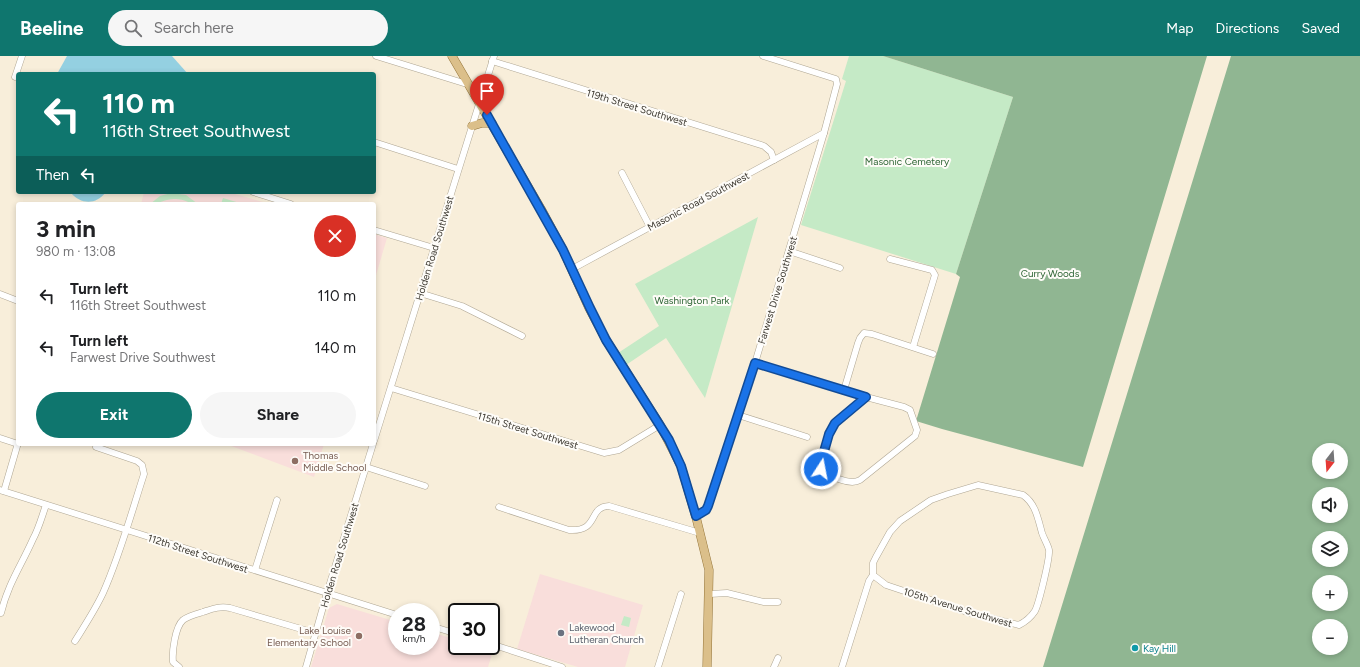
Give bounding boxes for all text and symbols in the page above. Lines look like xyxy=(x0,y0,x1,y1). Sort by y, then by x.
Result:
search box xyxy=(108,10,388,46)
text: Beeline xyxy=(20,17,84,40)
icon: search xyxy=(122,17,144,39)
text: Search here xyxy=(154,19,234,37)
text: Map xyxy=(1166,20,1194,37)
text: Directions xyxy=(1216,20,1279,37)
text: Saved xyxy=(1301,20,1340,37)
pin xyxy=(470,74,504,115)
icon: arrive xyxy=(476,80,498,102)
text: 110 m xyxy=(102,86,175,120)
street label: 119th Street Southwest xyxy=(585,86,689,129)
icon: left xyxy=(36,88,88,140)
text: 116th Street Southwest xyxy=(102,120,290,142)
park label: Masonic Cemetery xyxy=(865,155,950,168)
icon: left xyxy=(77,164,99,186)
text: Then xyxy=(36,166,69,184)
street label: Masonic Road Southwest xyxy=(645,169,752,234)
street label: Holden Road Southwest xyxy=(412,194,457,302)
text: 3 min xyxy=(36,214,96,243)
button: close xyxy=(314,215,356,257)
street label: Farwest Drive Southwest xyxy=(755,234,800,346)
text: 980 m · 13:08 xyxy=(36,244,116,259)
park label: Curry Woods xyxy=(1021,267,1080,280)
text: Turn left xyxy=(70,280,128,298)
icon: left xyxy=(36,285,58,307)
text: 110 m xyxy=(318,287,356,305)
park label: Washington Park xyxy=(655,294,730,307)
text: 116th Street Southwest xyxy=(70,298,206,313)
text: Turn left xyxy=(70,332,128,350)
icon: left xyxy=(36,337,58,359)
text: 140 m xyxy=(314,339,356,357)
text: Farwest Drive Southwest xyxy=(70,350,216,365)
button: Exit xyxy=(36,392,192,438)
button: Share xyxy=(200,392,356,438)
street label: 115th Street Southwest xyxy=(476,409,580,452)
north arrow xyxy=(1312,443,1348,479)
map controls xyxy=(1312,443,1348,655)
position arrow xyxy=(800,448,842,490)
place label: Thomas Middle School xyxy=(303,449,367,474)
marker: Thomas Middle School xyxy=(290,456,300,466)
button: sound xyxy=(1312,487,1348,523)
street label: Holden Road Southwest xyxy=(317,501,362,609)
street label: 112th Street Southwest xyxy=(146,531,250,576)
button: layers xyxy=(1312,531,1348,567)
button: + xyxy=(1312,575,1348,611)
street label: 105th Avenue Southwest xyxy=(902,585,1014,630)
speed limit sign: 30 xyxy=(448,603,500,655)
text: 28 xyxy=(402,612,426,636)
button: − xyxy=(1312,619,1348,655)
place label: Lakewood Lutheran Church xyxy=(569,621,644,646)
place label: Lake Louise Elementary School xyxy=(267,624,352,649)
marker: Lakewood Lutheran Church xyxy=(556,628,566,638)
marker: Lake Louise Elementary School xyxy=(354,631,364,641)
text: km/h xyxy=(403,632,425,645)
place label: Kay Hill xyxy=(1143,642,1176,655)
marker: Kay Hill xyxy=(1130,643,1140,653)

